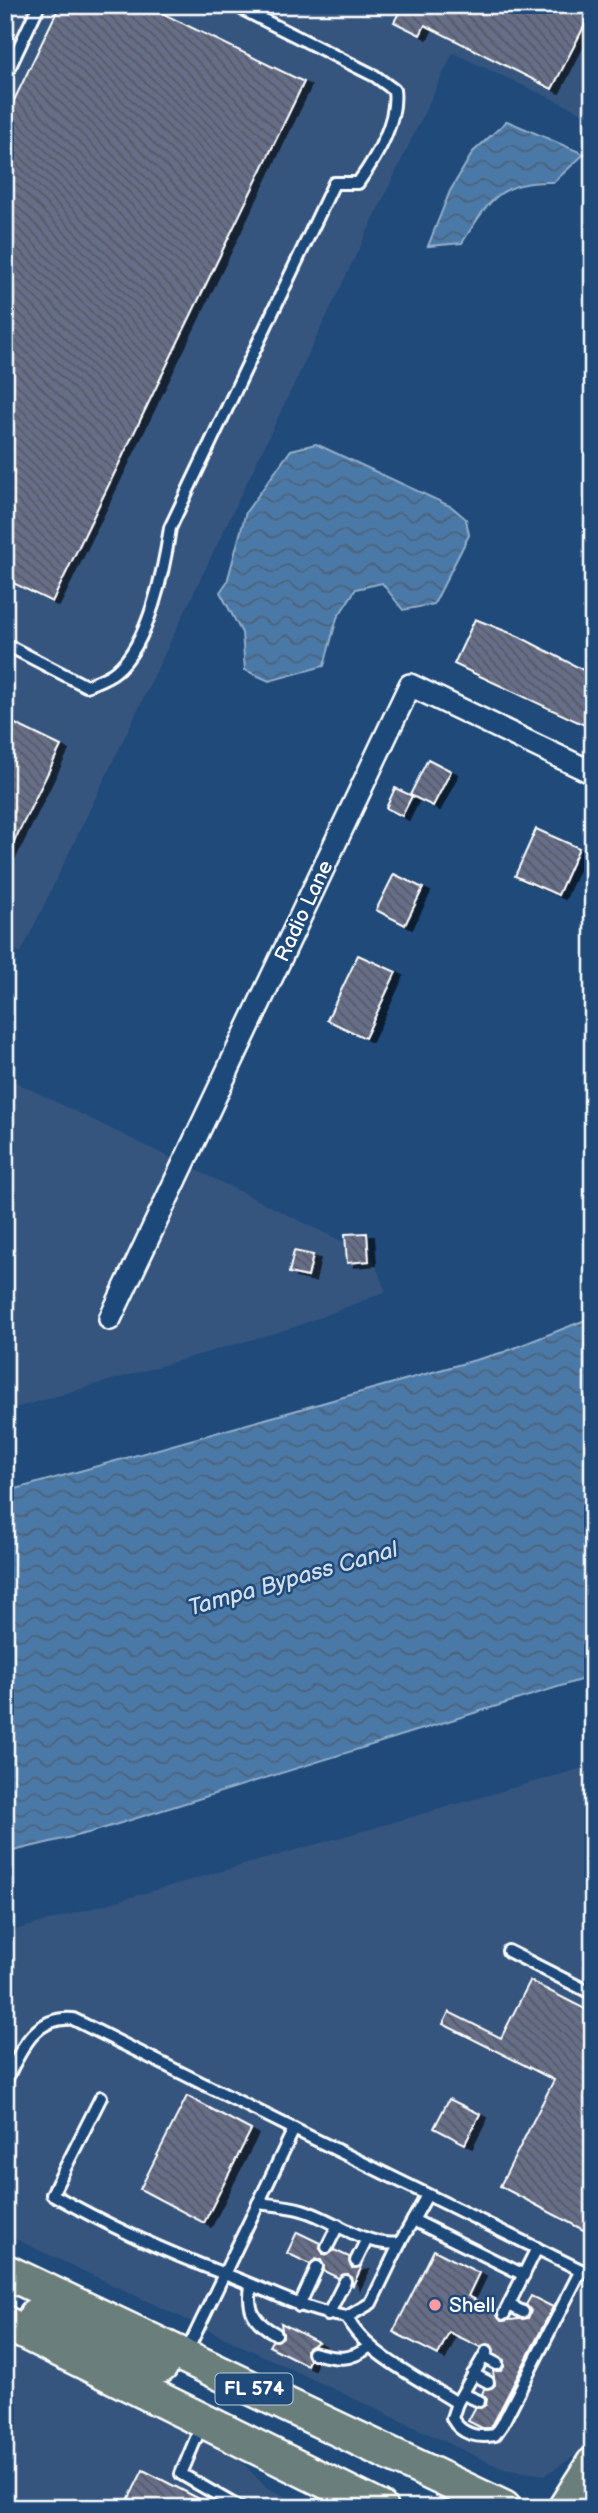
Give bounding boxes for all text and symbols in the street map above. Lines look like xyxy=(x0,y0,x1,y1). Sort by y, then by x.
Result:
street label: Radio Lane xyxy=(270,856,338,966)
water label: Tampa Bypass Canal xyxy=(185,1535,402,1622)
place label: Shell xyxy=(449,2293,495,2318)
marker: Shell xyxy=(427,2297,443,2313)
road number: FL 574 xyxy=(216,2374,292,2404)

